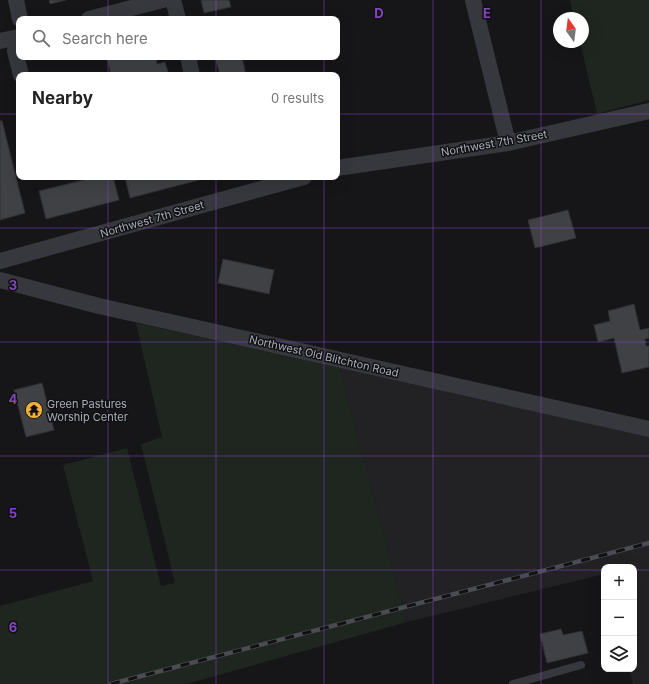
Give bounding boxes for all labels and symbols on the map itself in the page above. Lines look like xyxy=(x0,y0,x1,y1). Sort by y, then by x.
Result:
text: D xyxy=(374,5,384,21)
text: E xyxy=(483,5,491,21)
north arrow xyxy=(553,12,589,48)
street label: Northwest 7th Street xyxy=(440,127,549,159)
street label: Northwest 7th Street xyxy=(98,197,206,241)
text: 3 xyxy=(9,277,17,293)
street label: Northwest Old Blitchton Road xyxy=(248,332,400,380)
text: 4 xyxy=(9,391,18,407)
place label: Green Pastures Worship Center xyxy=(47,397,128,424)
temple icon: Green Pastures Worship Center xyxy=(24,400,44,420)
text: 5 xyxy=(9,505,17,521)
text: 6 xyxy=(9,619,17,635)

